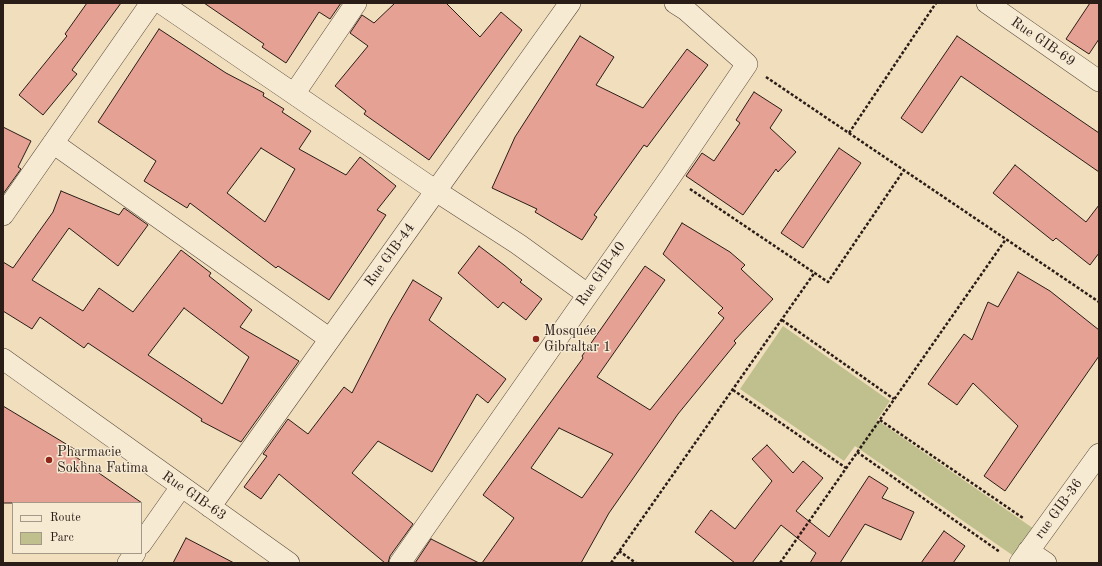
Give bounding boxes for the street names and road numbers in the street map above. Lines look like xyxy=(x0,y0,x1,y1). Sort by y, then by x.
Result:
street label: Rue GIB-69 xyxy=(1008,14,1078,70)
street label: Rue GIB-44 xyxy=(361,220,419,290)
street label: Rue GIB-40 xyxy=(573,239,629,309)
street label: Rue GIB-63 xyxy=(159,468,229,524)
street label: rue GIB-36 xyxy=(1032,476,1086,542)

